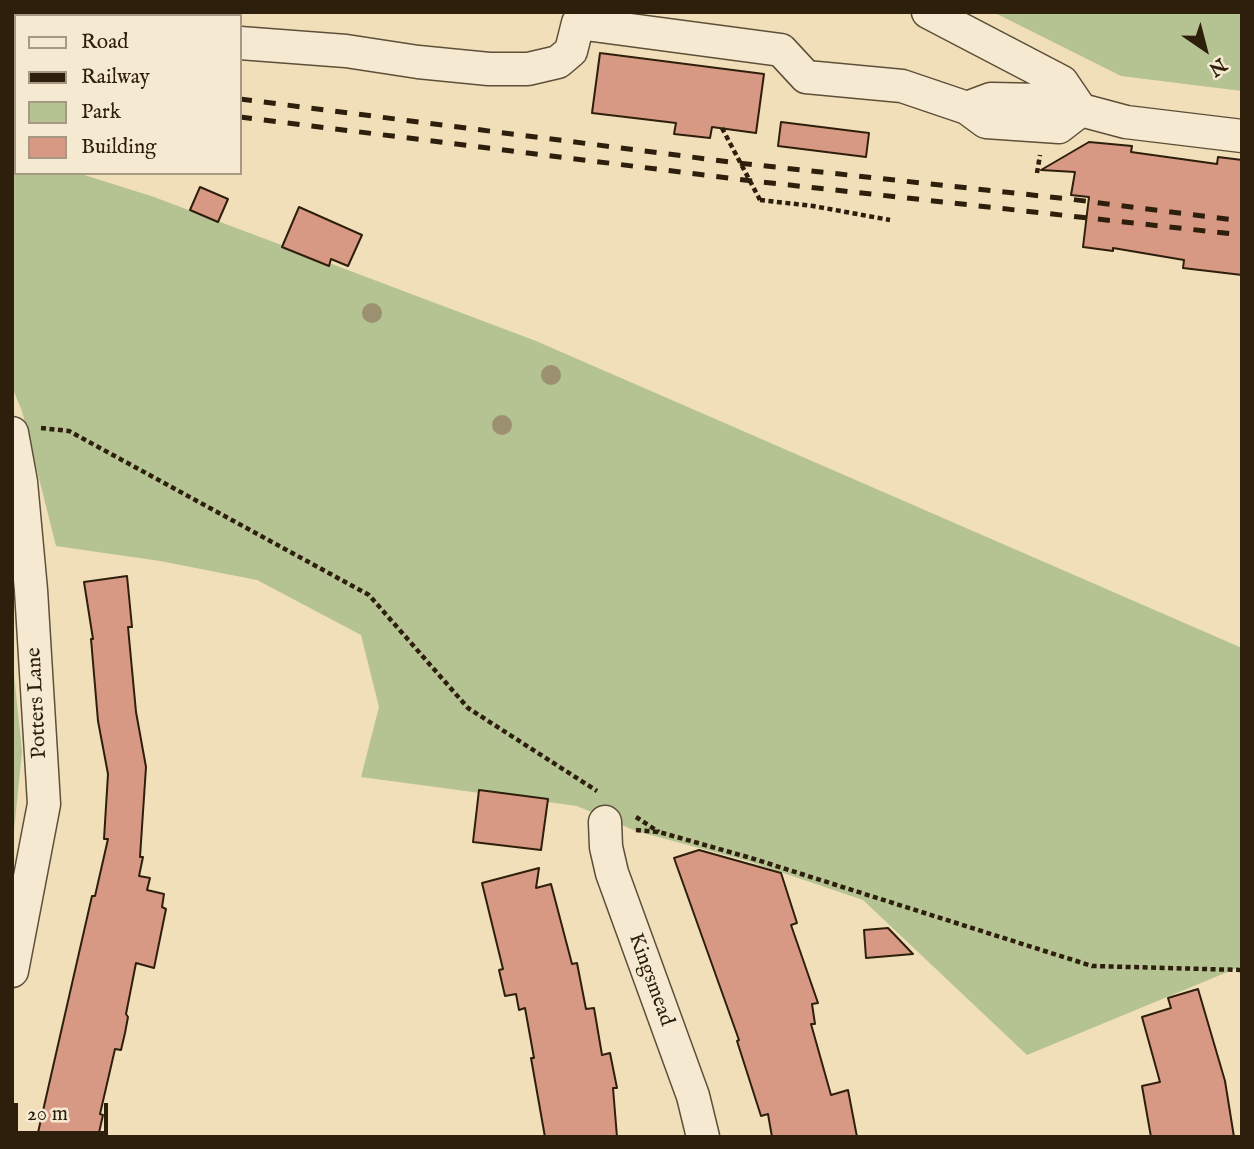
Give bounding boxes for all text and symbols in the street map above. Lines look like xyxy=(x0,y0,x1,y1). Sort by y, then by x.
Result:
legend xyxy=(14,14,242,175)
north arrow xyxy=(1170,14,1240,84)
text: Road xyxy=(81,29,128,56)
text: N xyxy=(1203,52,1231,81)
text: Railway xyxy=(81,64,150,91)
text: Park xyxy=(81,99,121,126)
text: Building xyxy=(81,134,156,161)
street label: Potters Lane xyxy=(22,647,54,759)
street label: Kingsmead xyxy=(622,930,678,1030)
scale bar xyxy=(18,1090,112,1134)
text: 20 m xyxy=(27,1101,68,1128)

